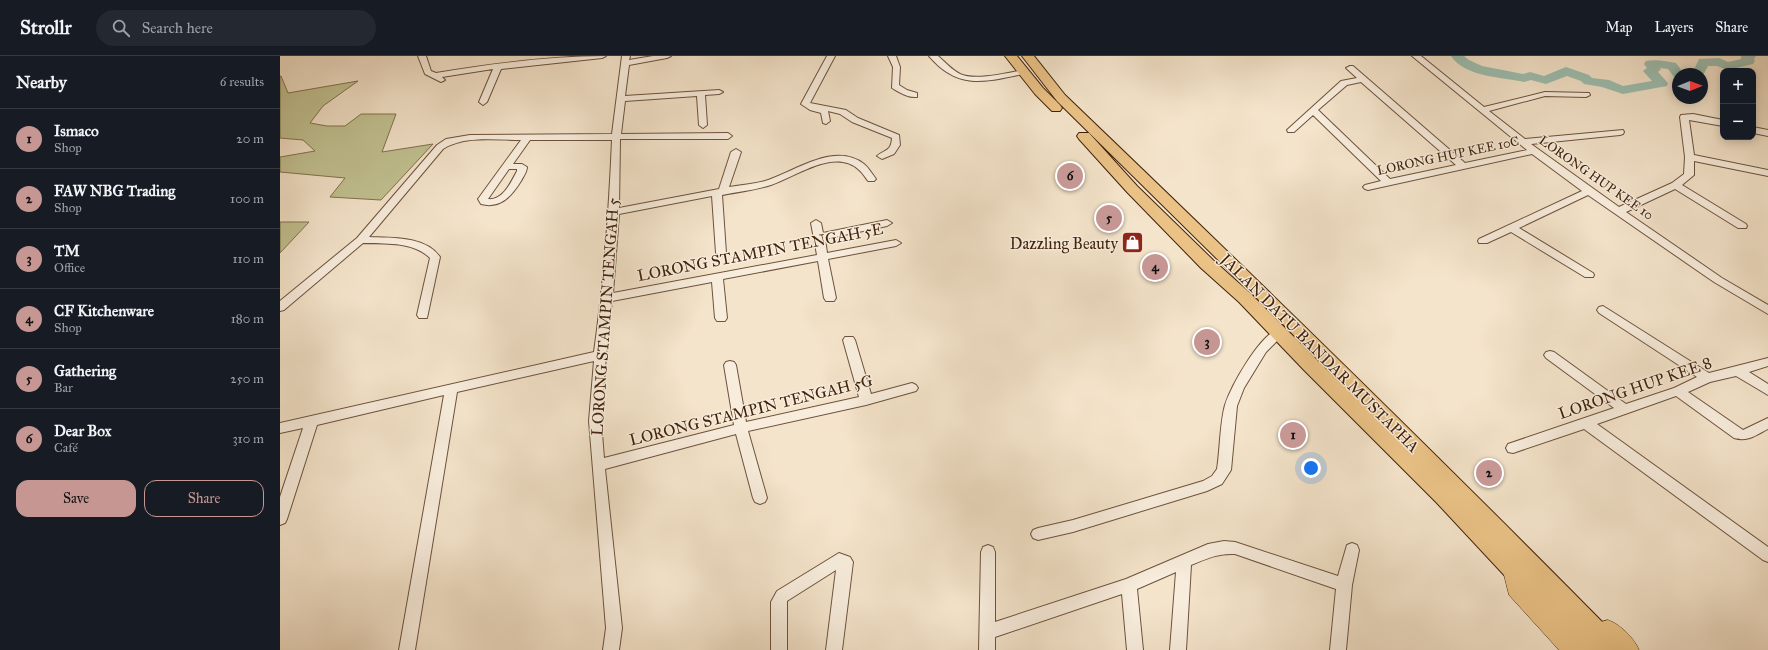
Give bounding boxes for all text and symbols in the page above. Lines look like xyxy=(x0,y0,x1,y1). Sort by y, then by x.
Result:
search box xyxy=(96,10,376,46)
text: Strollr xyxy=(20,16,72,39)
icon: search xyxy=(110,17,132,39)
text: Search here xyxy=(142,19,213,37)
text: Map xyxy=(1605,19,1633,36)
text: Layers xyxy=(1655,19,1693,36)
text: Share xyxy=(1715,19,1748,36)
north arrow xyxy=(1672,68,1708,104)
map controls xyxy=(1720,68,1756,140)
button: + xyxy=(1720,68,1756,104)
text: Nearby xyxy=(16,72,67,93)
text: 6 results xyxy=(220,74,264,90)
button: − xyxy=(1720,104,1756,140)
text: Ismaco xyxy=(54,122,99,140)
text: 1 xyxy=(26,131,32,147)
text: 20 m xyxy=(236,131,264,147)
street label: LORONG HUP KEE 10 xyxy=(1536,132,1656,224)
street label: LORONG HUP KEE 10C xyxy=(1375,133,1521,179)
text: Shop xyxy=(54,140,82,156)
pin: 6 xyxy=(1057,161,1083,191)
text: FAW NBG Trading xyxy=(54,182,175,200)
text: 2 xyxy=(26,191,32,207)
text: 100 m xyxy=(230,191,264,207)
street label: LORONG STAMPIN TENGAH 5 xyxy=(587,197,623,437)
text: Shop xyxy=(54,200,82,216)
pin: 5 xyxy=(1096,203,1122,233)
street label: LORONG STAMPIN TENGAH 5E xyxy=(636,219,884,285)
shop icon: Dazzling Beauty xyxy=(1120,230,1146,256)
place label: Dazzling Beauty xyxy=(1010,234,1119,254)
text: TM xyxy=(54,242,80,260)
street label: JALAN DATU BANDAR MUSTAPHA xyxy=(1215,248,1423,457)
text: 3 xyxy=(26,251,32,267)
text: 110 m xyxy=(232,251,264,267)
pin: 4 xyxy=(1142,252,1168,282)
text: Office xyxy=(54,260,85,276)
text: CF Kitchenware xyxy=(54,302,154,320)
text: 4 xyxy=(25,311,33,327)
text: 180 m xyxy=(231,311,264,327)
text: Shop xyxy=(54,320,82,336)
pin: 3 xyxy=(1194,327,1220,357)
street label: LORONG HUP KEE 8 xyxy=(1556,353,1714,423)
text: Gathering xyxy=(54,362,116,380)
street label: LORONG STAMPIN TENGAH 5G xyxy=(627,370,875,449)
text: 5 xyxy=(26,371,32,387)
text: 250 m xyxy=(230,371,264,387)
text: Bar xyxy=(54,380,73,396)
pin: 1 xyxy=(1280,420,1306,450)
text: Dear Box xyxy=(54,422,111,440)
text: 6 xyxy=(26,431,32,447)
text: 310 m xyxy=(232,431,264,447)
text: Café xyxy=(54,440,78,456)
your location xyxy=(1301,458,1321,478)
pin: 2 xyxy=(1476,458,1502,488)
button: Save xyxy=(16,480,136,517)
button: Share xyxy=(144,480,264,517)

